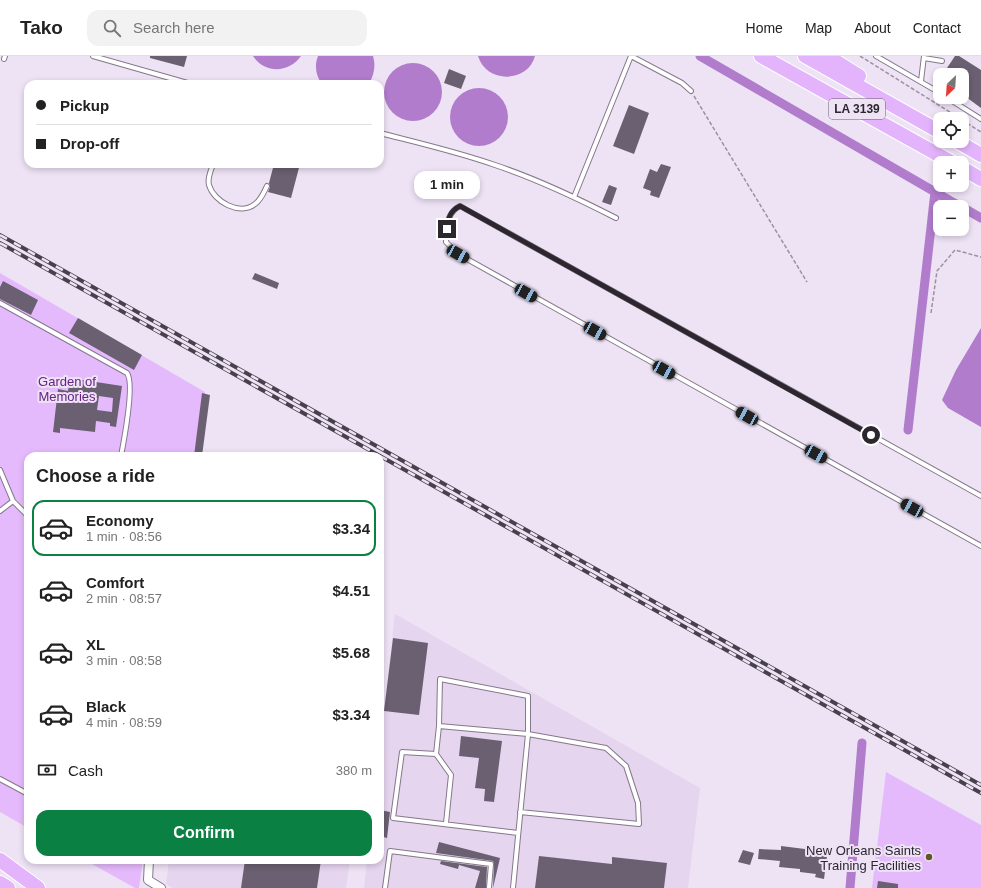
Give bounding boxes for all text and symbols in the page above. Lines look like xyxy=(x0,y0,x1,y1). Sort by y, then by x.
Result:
search box xyxy=(87,10,367,46)
text: Tako xyxy=(20,17,63,38)
icon: search xyxy=(101,17,123,39)
text: Search here xyxy=(133,19,215,36)
text: Home xyxy=(746,20,783,36)
text: Map xyxy=(805,20,832,36)
text: About xyxy=(854,20,891,36)
text: Contact xyxy=(913,20,961,36)
north arrow xyxy=(933,68,969,104)
map controls xyxy=(933,68,969,236)
text: Pickup xyxy=(60,97,109,114)
road number: LA 3139 xyxy=(829,99,885,119)
button: locate xyxy=(933,112,969,148)
text: Drop-off xyxy=(60,135,119,152)
button: + xyxy=(933,156,969,192)
callout: 1 min xyxy=(414,171,480,199)
text: 1 min xyxy=(430,177,464,192)
button: − xyxy=(933,200,969,236)
route end xyxy=(438,220,456,238)
car xyxy=(445,243,471,265)
car xyxy=(513,282,539,304)
car xyxy=(582,320,608,342)
car xyxy=(651,359,677,381)
park label: Garden of Memories xyxy=(38,374,96,404)
car xyxy=(734,405,760,427)
route start xyxy=(862,426,880,444)
car xyxy=(803,443,829,465)
text: Choose a ride xyxy=(36,466,155,486)
car xyxy=(899,497,925,519)
icon: car xyxy=(38,510,74,546)
text: Economy xyxy=(86,512,154,529)
text: $3.34 xyxy=(332,520,370,537)
text: 1 min · 08:56 xyxy=(86,529,162,544)
icon: car xyxy=(38,572,74,608)
text: Comfort xyxy=(86,574,144,591)
text: $4.51 xyxy=(332,582,370,599)
text: 2 min · 08:57 xyxy=(86,591,162,606)
icon: car xyxy=(38,634,74,670)
text: XL xyxy=(86,636,105,653)
text: $5.68 xyxy=(332,644,370,661)
text: 3 min · 08:58 xyxy=(86,653,162,668)
icon: car xyxy=(38,696,74,732)
text: Black xyxy=(86,698,126,715)
text: $3.34 xyxy=(332,706,370,723)
text: 4 min · 08:59 xyxy=(86,715,162,730)
icon: cash xyxy=(36,759,58,781)
text: Cash xyxy=(68,762,103,779)
text: 380 m xyxy=(336,763,372,778)
button: Confirm xyxy=(36,810,372,856)
place label: New Orleans Saints Training Facilities xyxy=(806,843,921,873)
marker: New Orleans Saints Training Facilities xyxy=(924,852,934,862)

